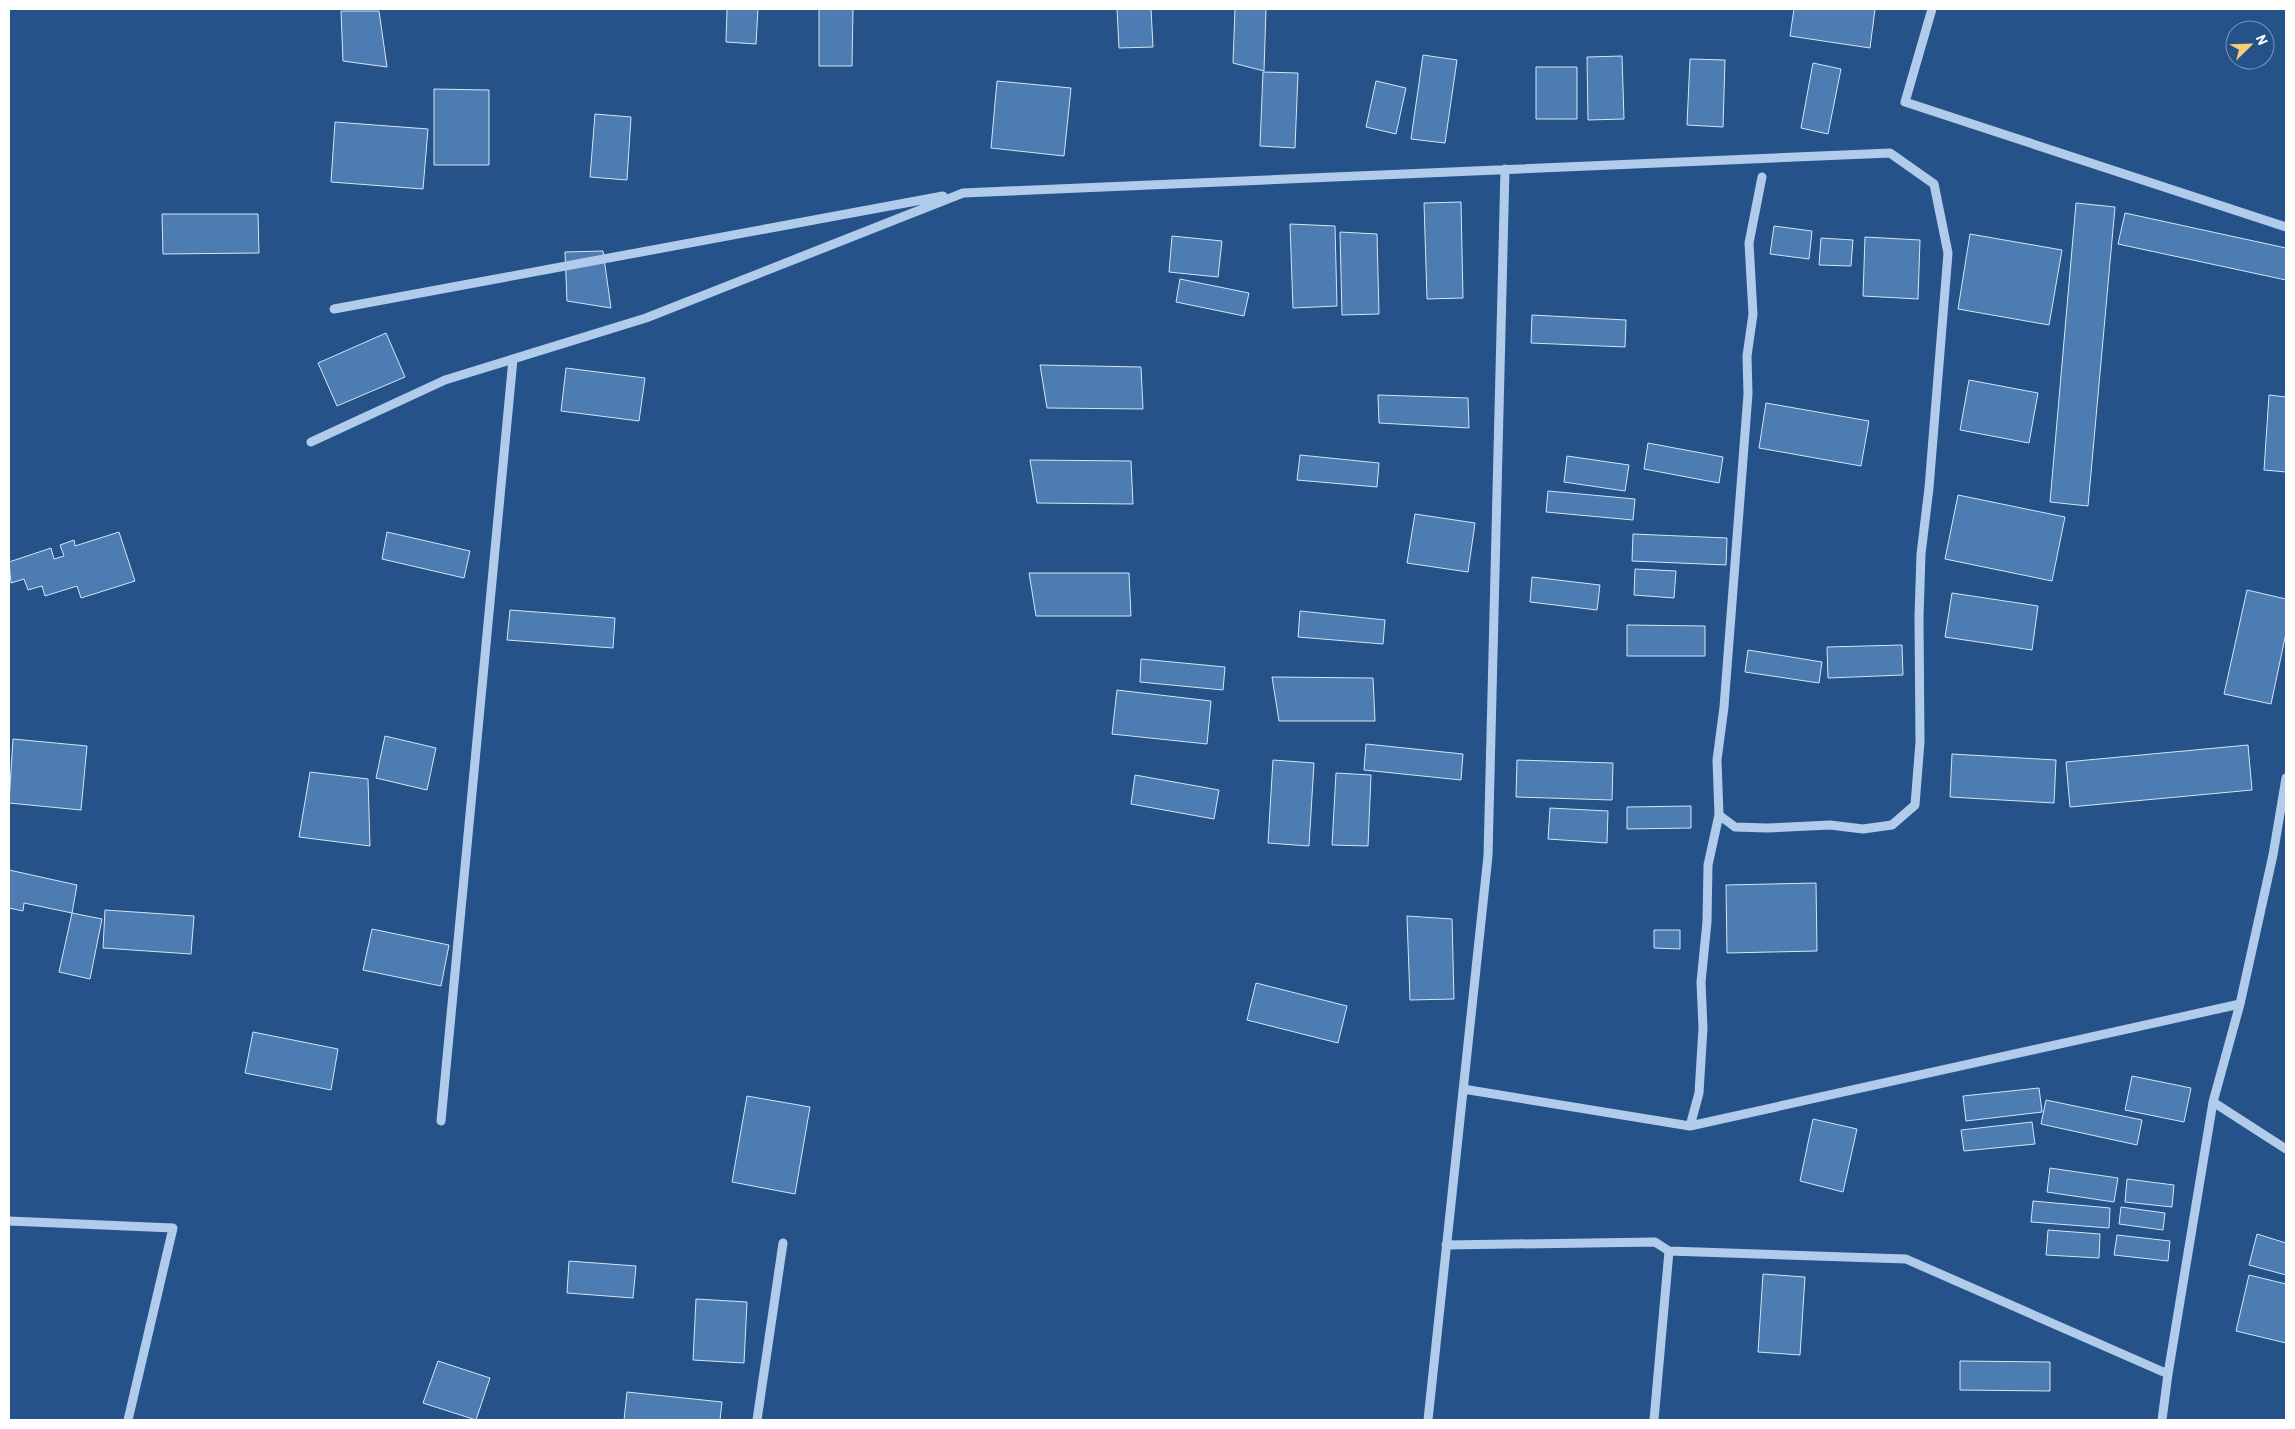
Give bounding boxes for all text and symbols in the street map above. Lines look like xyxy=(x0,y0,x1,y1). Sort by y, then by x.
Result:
north arrow xyxy=(2225,20,2275,70)
text: N xyxy=(2253,32,2272,47)

